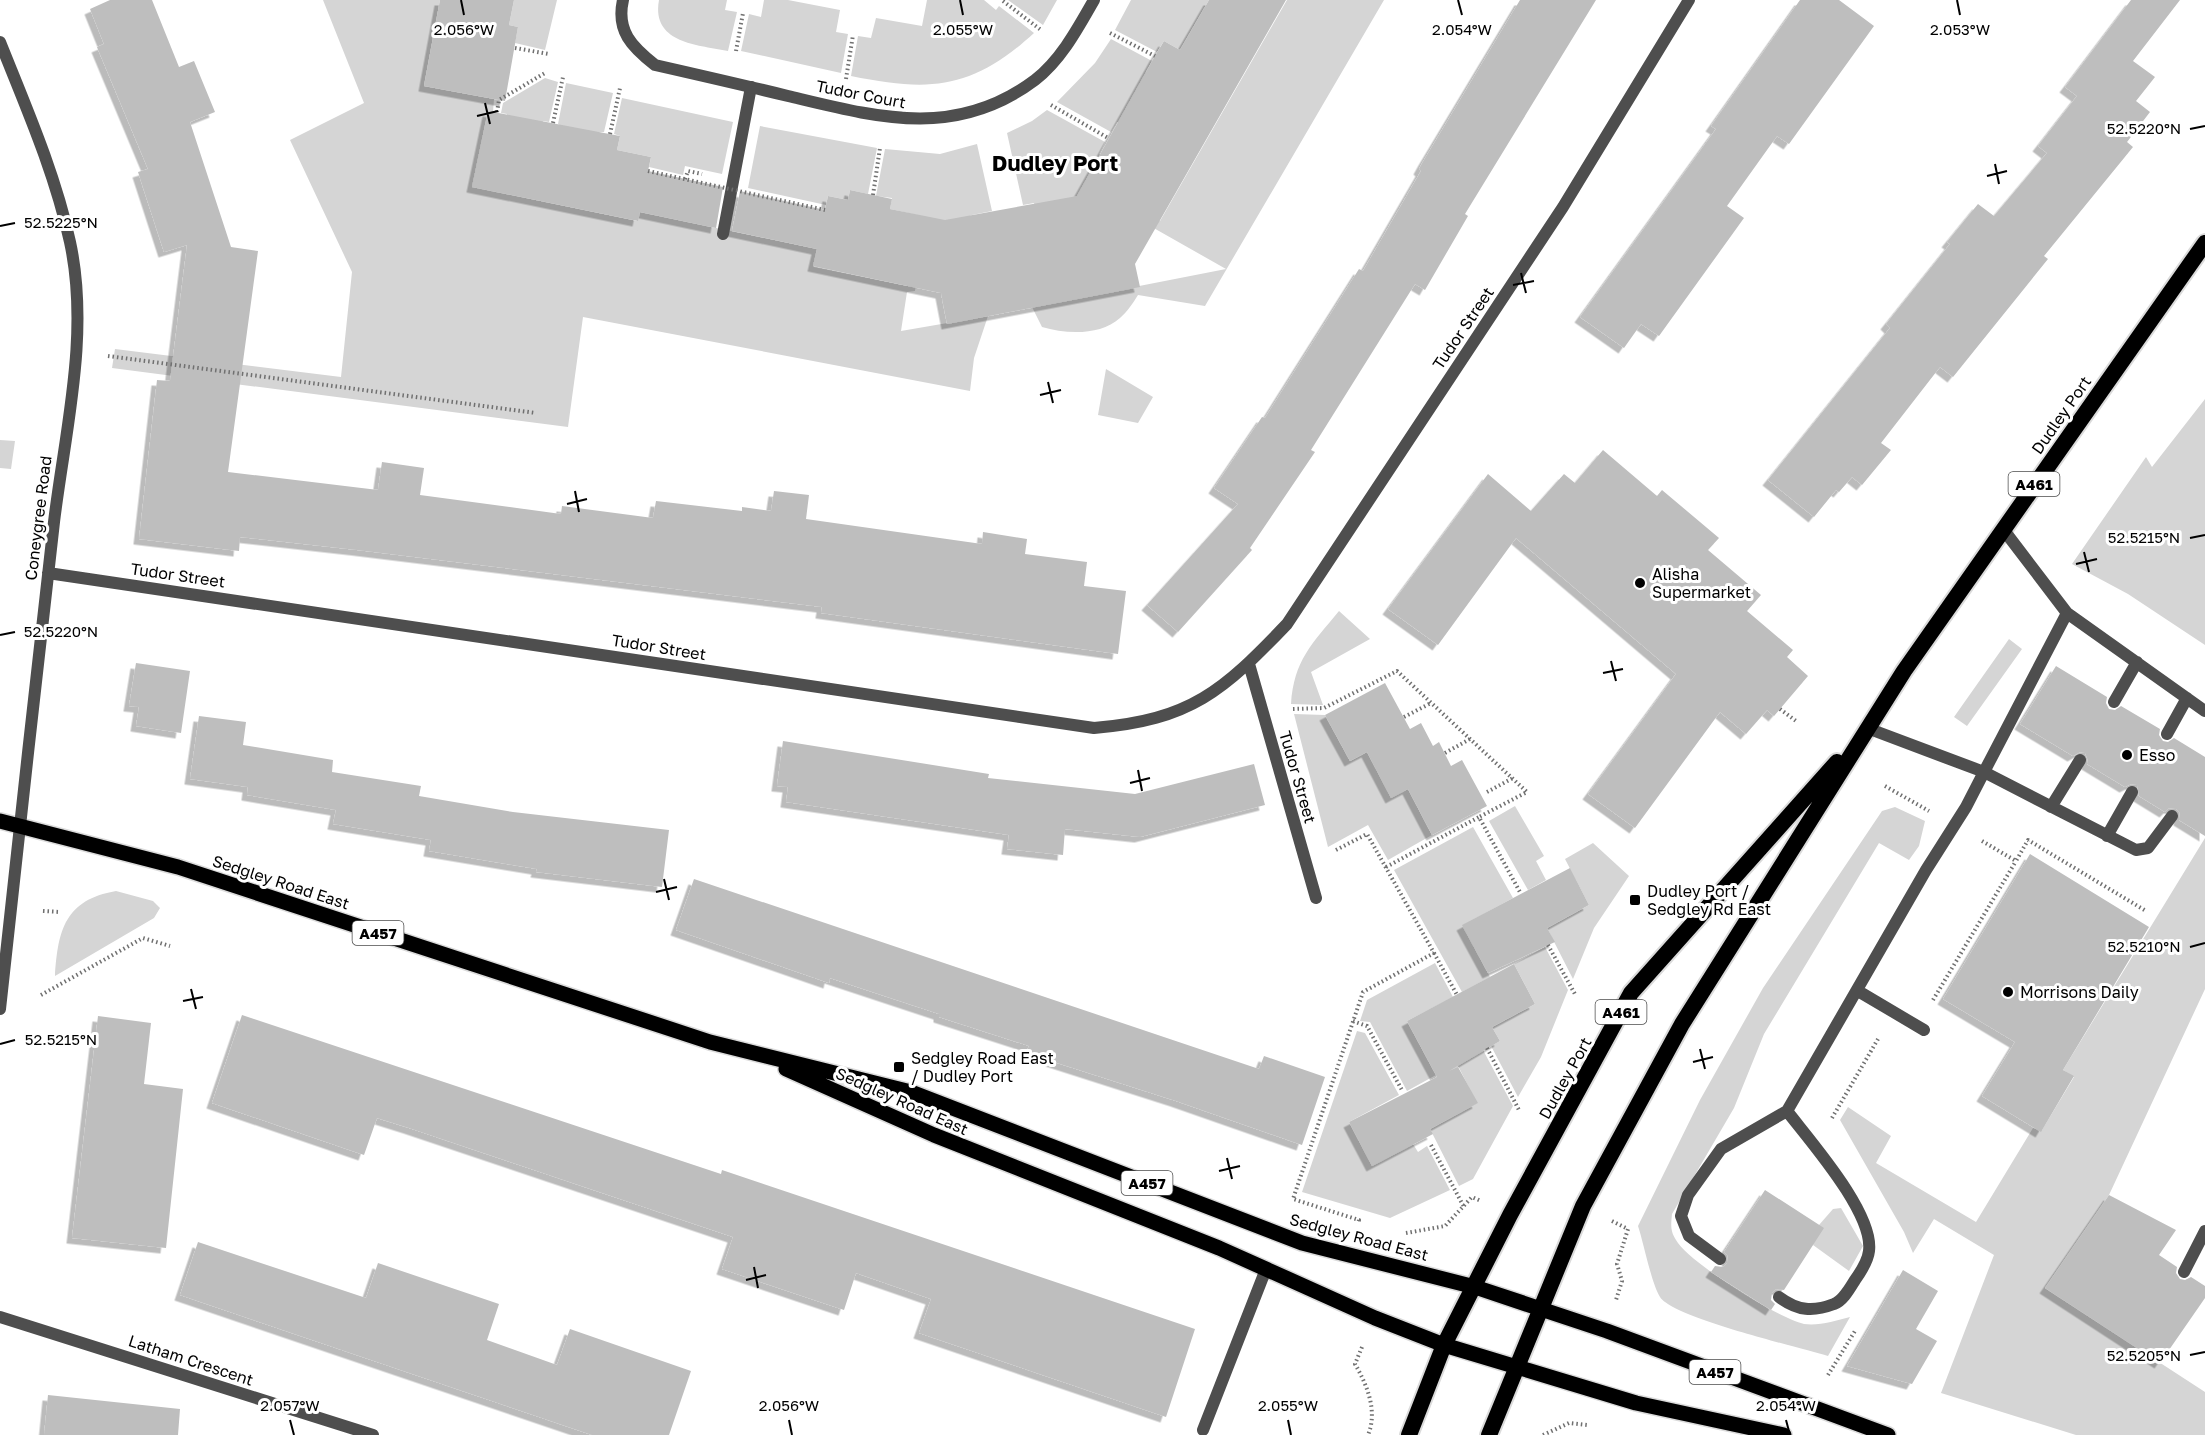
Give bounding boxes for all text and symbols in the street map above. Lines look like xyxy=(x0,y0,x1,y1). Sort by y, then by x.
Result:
text: 2.056°W xyxy=(434,20,494,38)
text: 2.055°W xyxy=(933,20,993,38)
text: 2.054°W xyxy=(1432,20,1492,38)
text: 2.053°W xyxy=(1930,20,1990,38)
street label: Tudor Court xyxy=(814,76,908,112)
text: 52.5220°N xyxy=(2107,119,2181,137)
district label: Dudley Port xyxy=(992,149,1118,176)
text: 52.5225°N xyxy=(24,213,98,231)
street label: Tudor Street xyxy=(1428,283,1498,373)
street label: Dudley Port xyxy=(2027,372,2095,458)
street label: Coneygree Road xyxy=(20,454,56,582)
road number: A461 xyxy=(2008,472,2060,496)
text: 52.5215°N xyxy=(2108,528,2180,546)
street label: Tudor Street xyxy=(129,558,227,592)
place label: Alisha Supermarket xyxy=(1652,564,1751,602)
marker: Alisha Supermarket xyxy=(1633,576,1647,590)
text: 52.5220°N xyxy=(24,622,98,640)
street label: Tudor Street xyxy=(610,630,708,664)
street label: Tudor Street xyxy=(1275,728,1321,826)
place label: Esso xyxy=(2139,745,2175,765)
marker: Esso xyxy=(2120,748,2134,762)
street label: Sedgley Road East xyxy=(210,850,352,914)
place label: Dudley Port / Sedgley Rd East xyxy=(1647,881,1771,919)
marker: Dudley Port / Sedgley Rd East xyxy=(1628,893,1642,907)
road number: A457 xyxy=(352,921,404,945)
text: 52.5210°N xyxy=(2107,937,2181,955)
place label: Morrisons Daily xyxy=(2020,982,2139,1002)
marker: Morrisons Daily xyxy=(2001,985,2015,999)
road number: A461 xyxy=(1596,1000,1646,1024)
text: 52.5215°N xyxy=(25,1030,97,1048)
street label: Dudley Port xyxy=(1534,1034,1596,1122)
place label: Sedgley Road East / Dudley Port xyxy=(911,1048,1054,1086)
marker: Sedgley Road East / Dudley Port xyxy=(892,1060,906,1074)
street label: Sedgley Road East xyxy=(833,1063,971,1139)
road number: A457 xyxy=(1122,1171,1172,1195)
street label: Sedgley Road East xyxy=(1287,1209,1431,1265)
street label: Latham Crescent xyxy=(126,1330,256,1390)
text: 52.5205°N xyxy=(2107,1346,2181,1364)
road number: A457 xyxy=(1690,1360,1740,1384)
text: 2.057°W xyxy=(260,1396,320,1414)
text: 2.056°W xyxy=(759,1396,819,1414)
text: 2.055°W xyxy=(1258,1396,1318,1414)
text: 2.054°W xyxy=(1756,1396,1816,1414)

